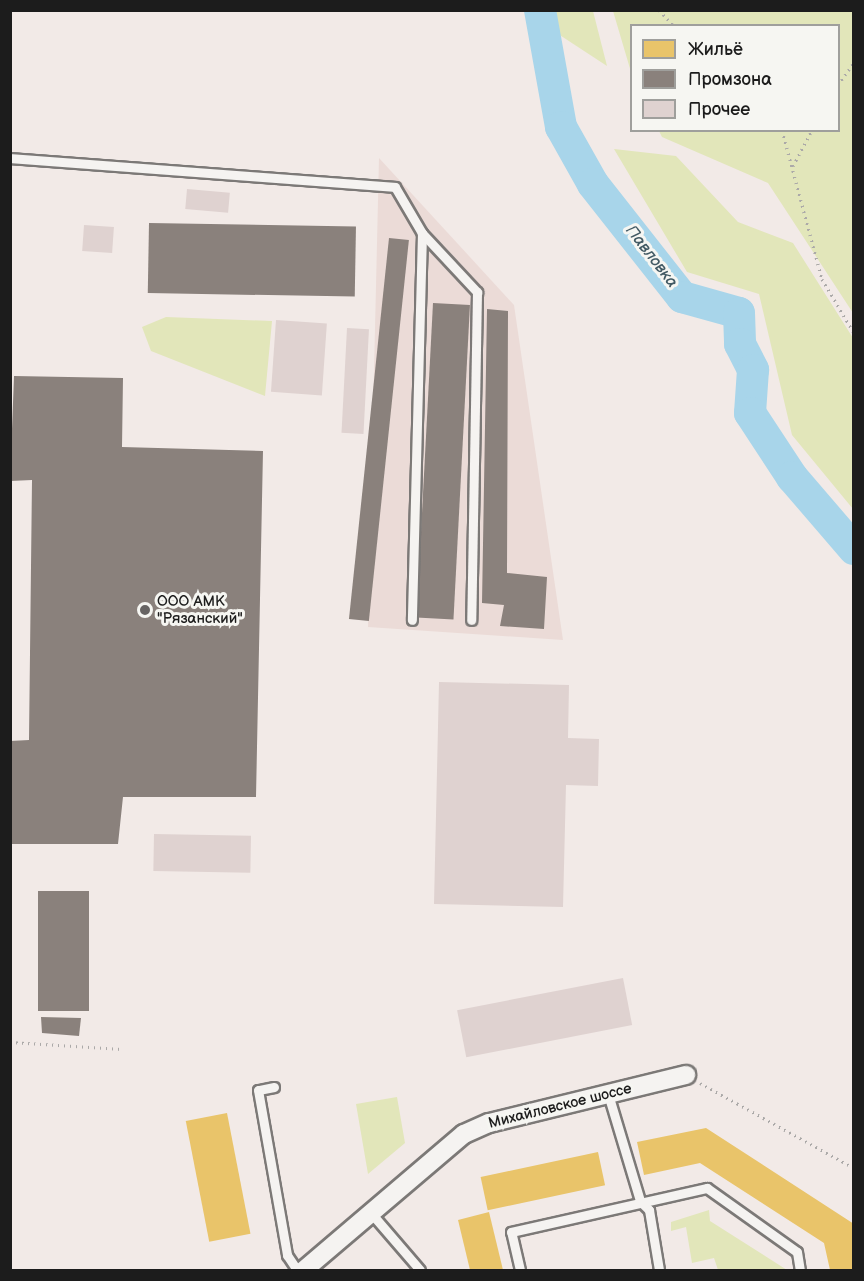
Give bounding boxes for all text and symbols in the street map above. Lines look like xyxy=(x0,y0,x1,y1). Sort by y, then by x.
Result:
legend xyxy=(630,24,840,132)
text: Жильё xyxy=(688,39,743,60)
text: Промзона xyxy=(688,69,772,90)
text: Прочее xyxy=(688,99,750,120)
water label: Павловка xyxy=(621,222,681,292)
place label: ООО АМК "Рязанский" xyxy=(157,592,243,627)
marker: ООО АМК "Рязанский" xyxy=(138,603,152,617)
street label: Михайловское шоссе xyxy=(487,1079,633,1133)

